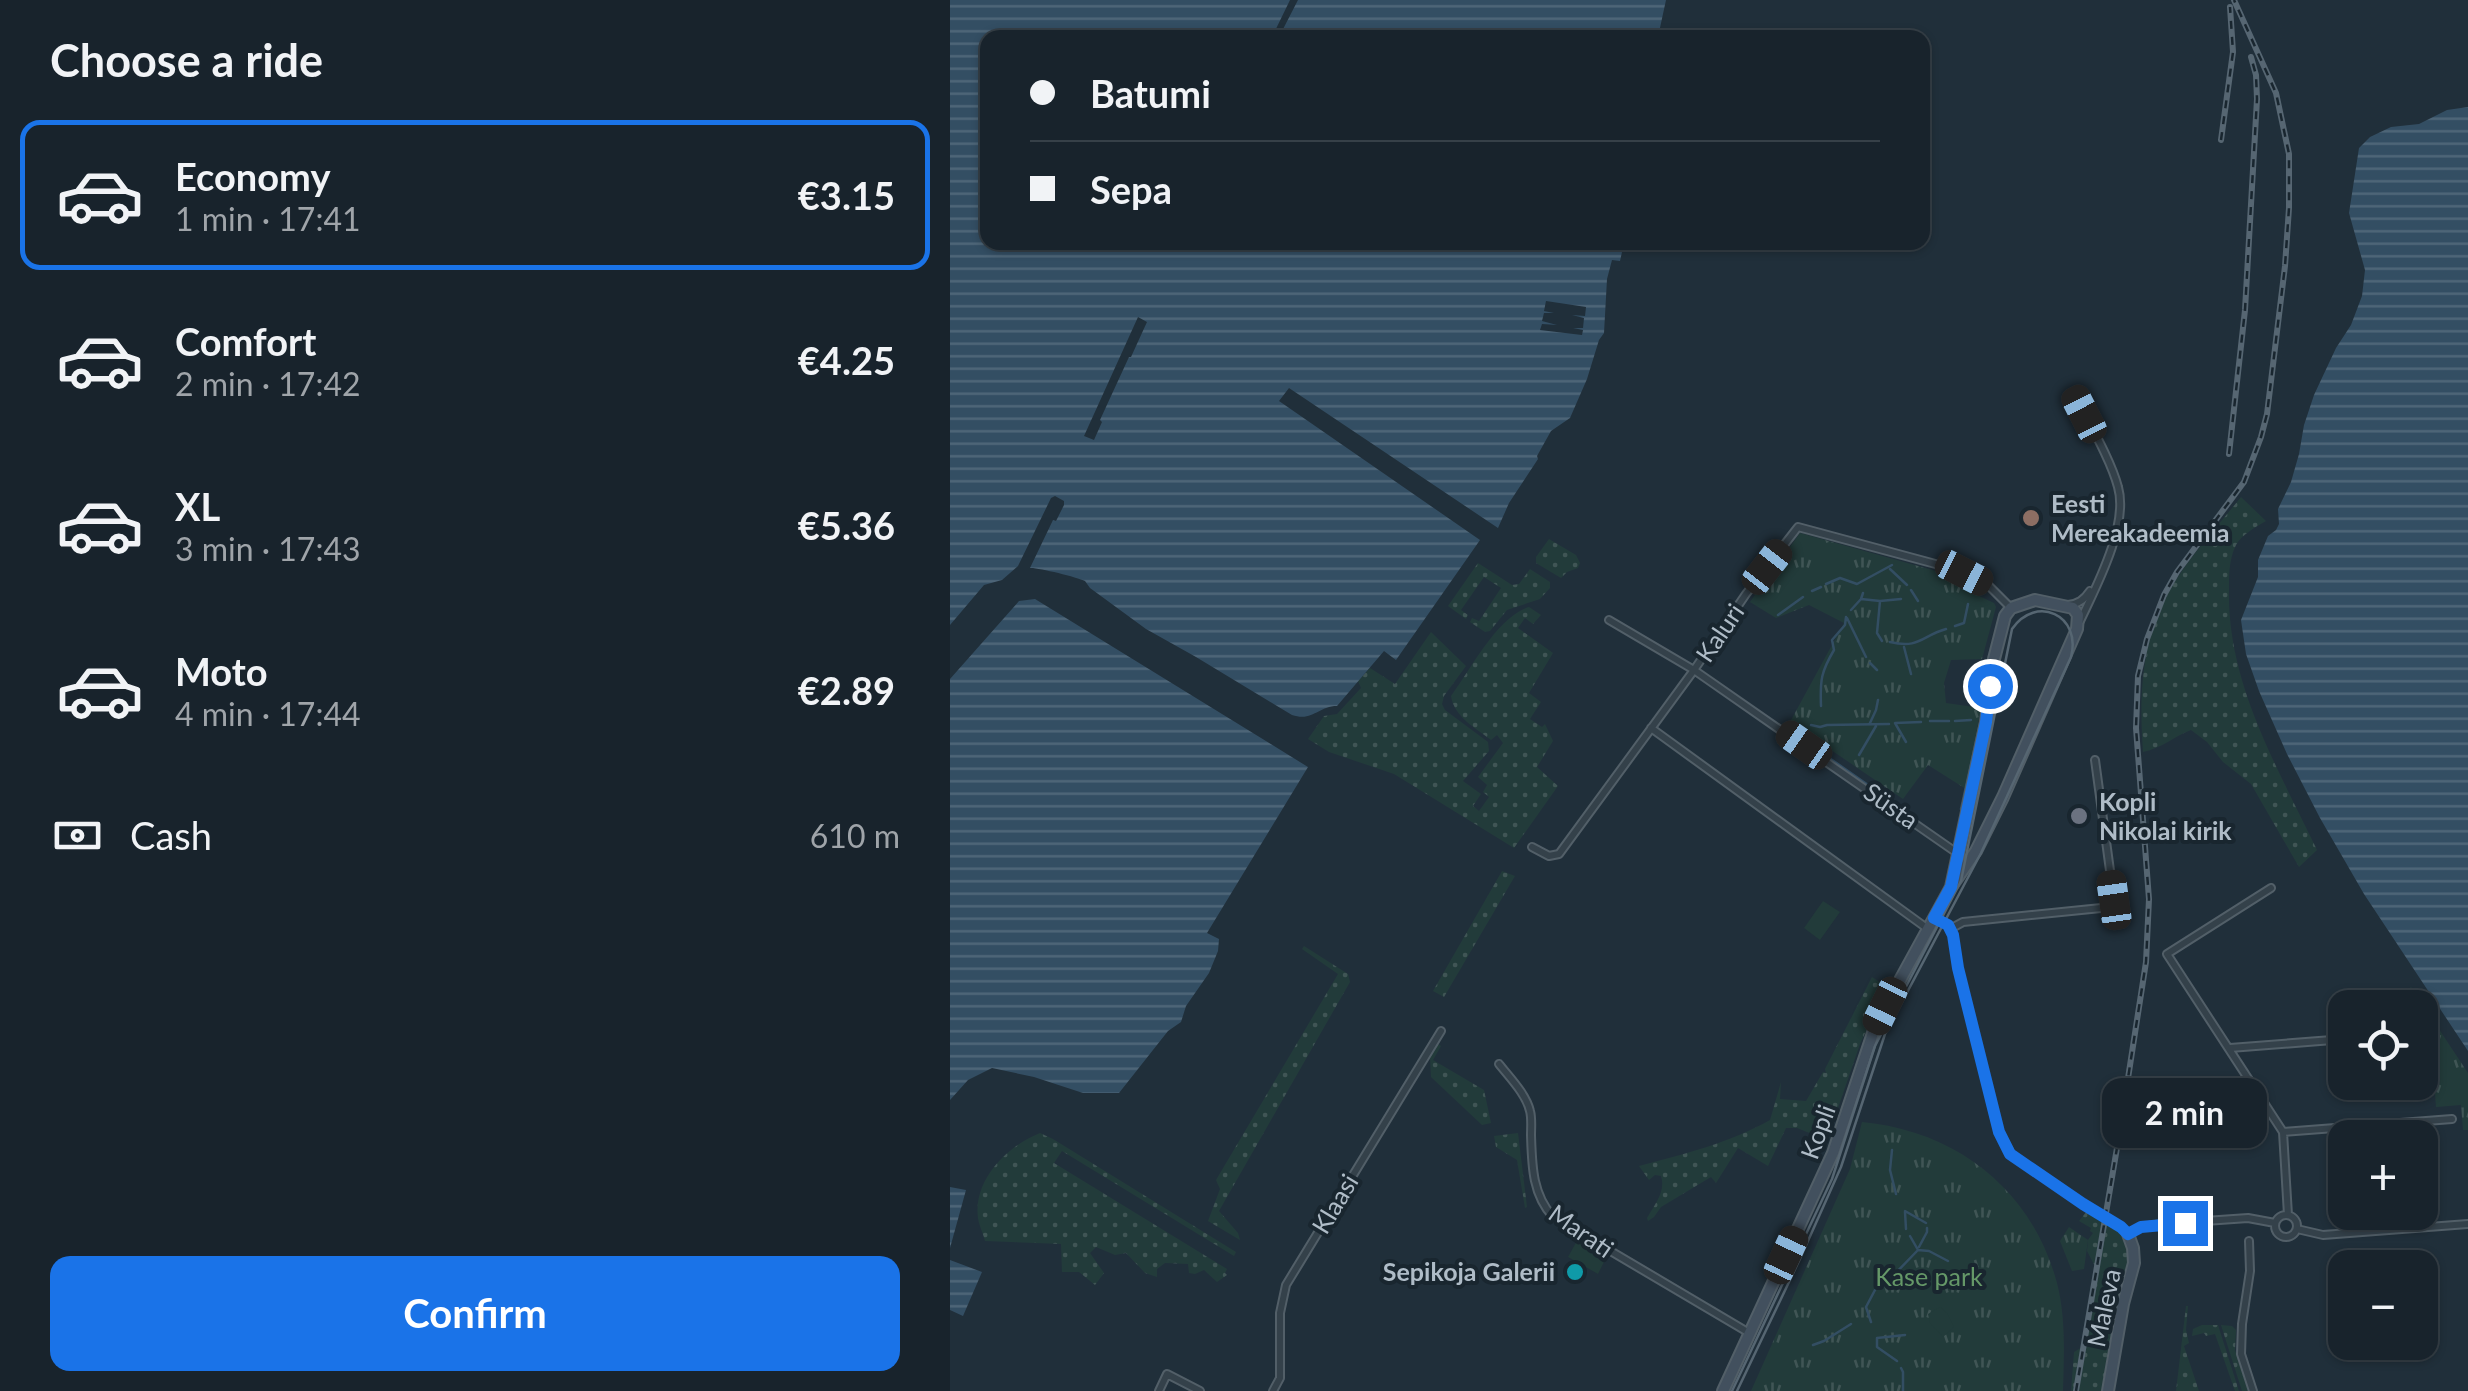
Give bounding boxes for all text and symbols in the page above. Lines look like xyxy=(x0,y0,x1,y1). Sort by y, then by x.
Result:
text: Choose a ride xyxy=(50,33,323,87)
text: Batumi xyxy=(1090,70,1211,116)
icon: car xyxy=(55,150,145,240)
text: Economy xyxy=(175,153,330,199)
text: Sepa xyxy=(1090,166,1172,212)
text: €3.15 xyxy=(798,172,895,218)
text: 1 min · 17:41 xyxy=(175,199,361,238)
icon: car xyxy=(55,315,145,405)
text: Comfort xyxy=(175,318,316,364)
text: €4.25 xyxy=(798,337,895,383)
text: 2 min · 17:42 xyxy=(175,364,361,403)
car xyxy=(2057,380,2111,448)
icon: car xyxy=(55,480,145,570)
text: XL xyxy=(175,483,220,529)
place label: Eesti Mereakadeemia xyxy=(2051,488,2230,547)
text: €5.36 xyxy=(798,502,895,548)
marker: Eesti Mereakadeemia xyxy=(2020,507,2042,529)
text: 3 min · 17:43 xyxy=(175,529,361,568)
car xyxy=(1737,534,1797,600)
car xyxy=(1930,546,1998,600)
street label: Kaluri xyxy=(1689,598,1749,667)
icon: car xyxy=(55,645,145,735)
text: Moto xyxy=(175,648,268,694)
route start xyxy=(1968,664,2013,709)
text: €2.89 xyxy=(798,667,895,713)
text: 4 min · 17:44 xyxy=(175,694,361,733)
car xyxy=(1771,716,1837,774)
street label: Süsta xyxy=(1859,776,1925,835)
place label: Kopli Nikolai kirik xyxy=(2099,786,2232,845)
marker: Kopli Nikolai kirik xyxy=(2068,805,2090,827)
icon: cash xyxy=(50,808,105,863)
text: Cash xyxy=(130,812,212,858)
text: 610 m xyxy=(810,816,900,855)
car xyxy=(2095,868,2133,932)
car xyxy=(1858,972,1912,1040)
map controls xyxy=(2328,990,2438,1360)
button: locate xyxy=(2328,990,2438,1100)
callout: 2 min xyxy=(2102,1078,2268,1148)
text: 2 min xyxy=(2145,1093,2224,1132)
street label: Kopli xyxy=(1793,1100,1841,1163)
button: + xyxy=(2328,1120,2438,1230)
street label: Klaasi xyxy=(1305,1168,1364,1239)
street label: Marati xyxy=(1544,1197,1620,1263)
route end xyxy=(2163,1201,2208,1246)
car xyxy=(1760,1221,1812,1289)
button: − xyxy=(2328,1250,2438,1360)
button: Confirm xyxy=(50,1256,900,1371)
place label: Sepikoja Galerii xyxy=(1383,1256,1555,1286)
marker: Sepikoja Galerii xyxy=(1564,1261,1586,1283)
park label: Kase park xyxy=(1875,1261,1983,1291)
street label: Maleva xyxy=(2080,1266,2126,1350)

